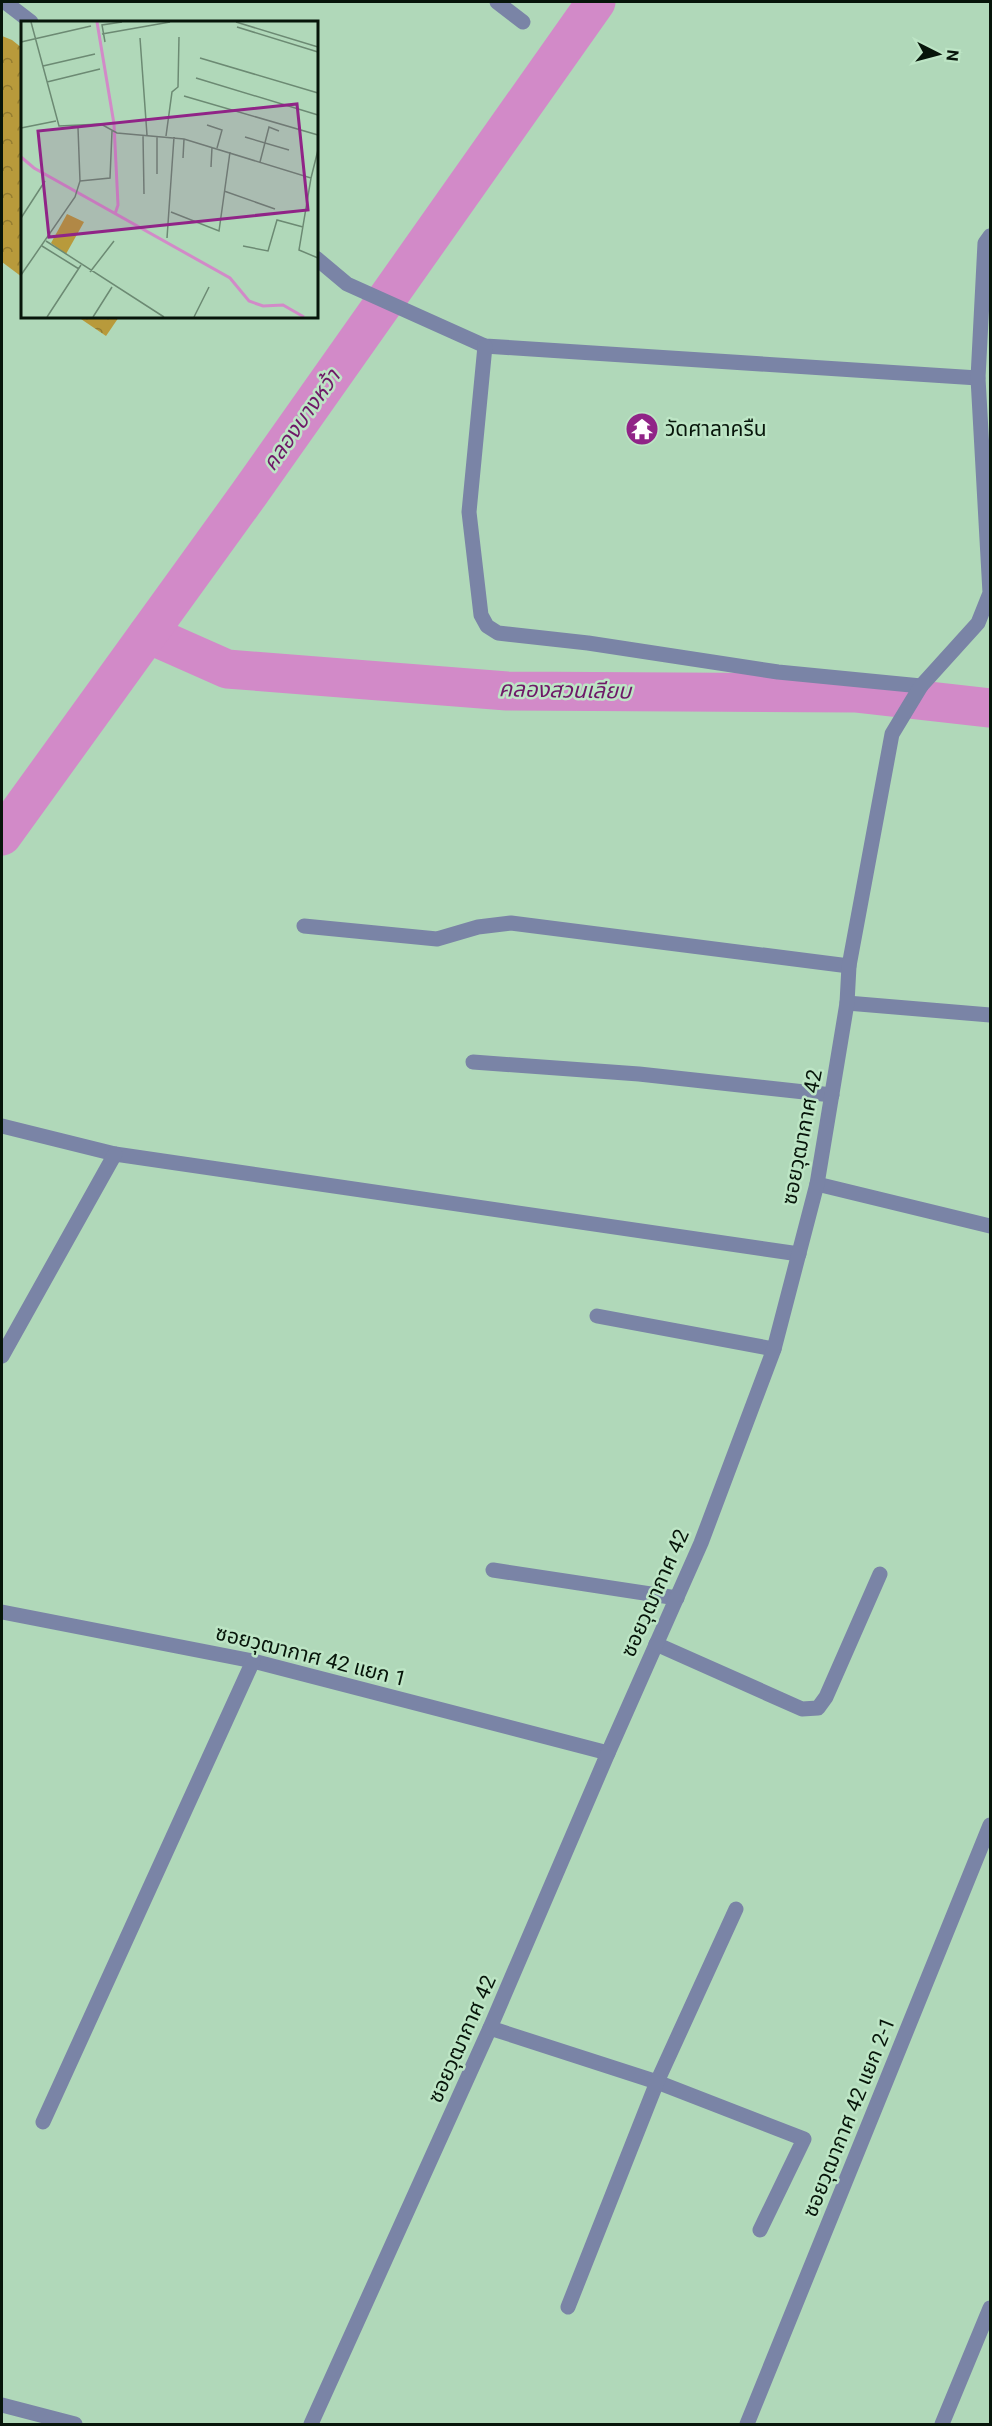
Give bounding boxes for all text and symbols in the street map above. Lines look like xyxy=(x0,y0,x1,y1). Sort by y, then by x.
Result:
inset map xyxy=(21,21,318,318)
north arrow xyxy=(908,24,968,84)
text: N xyxy=(942,49,962,62)
water label: คลองบางหว้า xyxy=(257,364,345,475)
temple icon: วัดศาลาครืน xyxy=(624,411,660,447)
place label: วัดศาลาครืน xyxy=(665,417,767,441)
water label: คลองสวนเลียบ xyxy=(498,676,633,704)
street label: ซอยวุฒากาศ 42 xyxy=(777,1067,828,1207)
street label: ซอยวุฒากาศ 42 xyxy=(616,1525,695,1661)
street label: ซอยวุฒากาศ 42 แยก 1 xyxy=(213,1621,409,1692)
street label: ซอยวุฒากาศ 42 xyxy=(423,1971,502,2107)
street label: ซอยวุฒากาศ 42 แยก 2-1 xyxy=(798,2014,901,2221)

